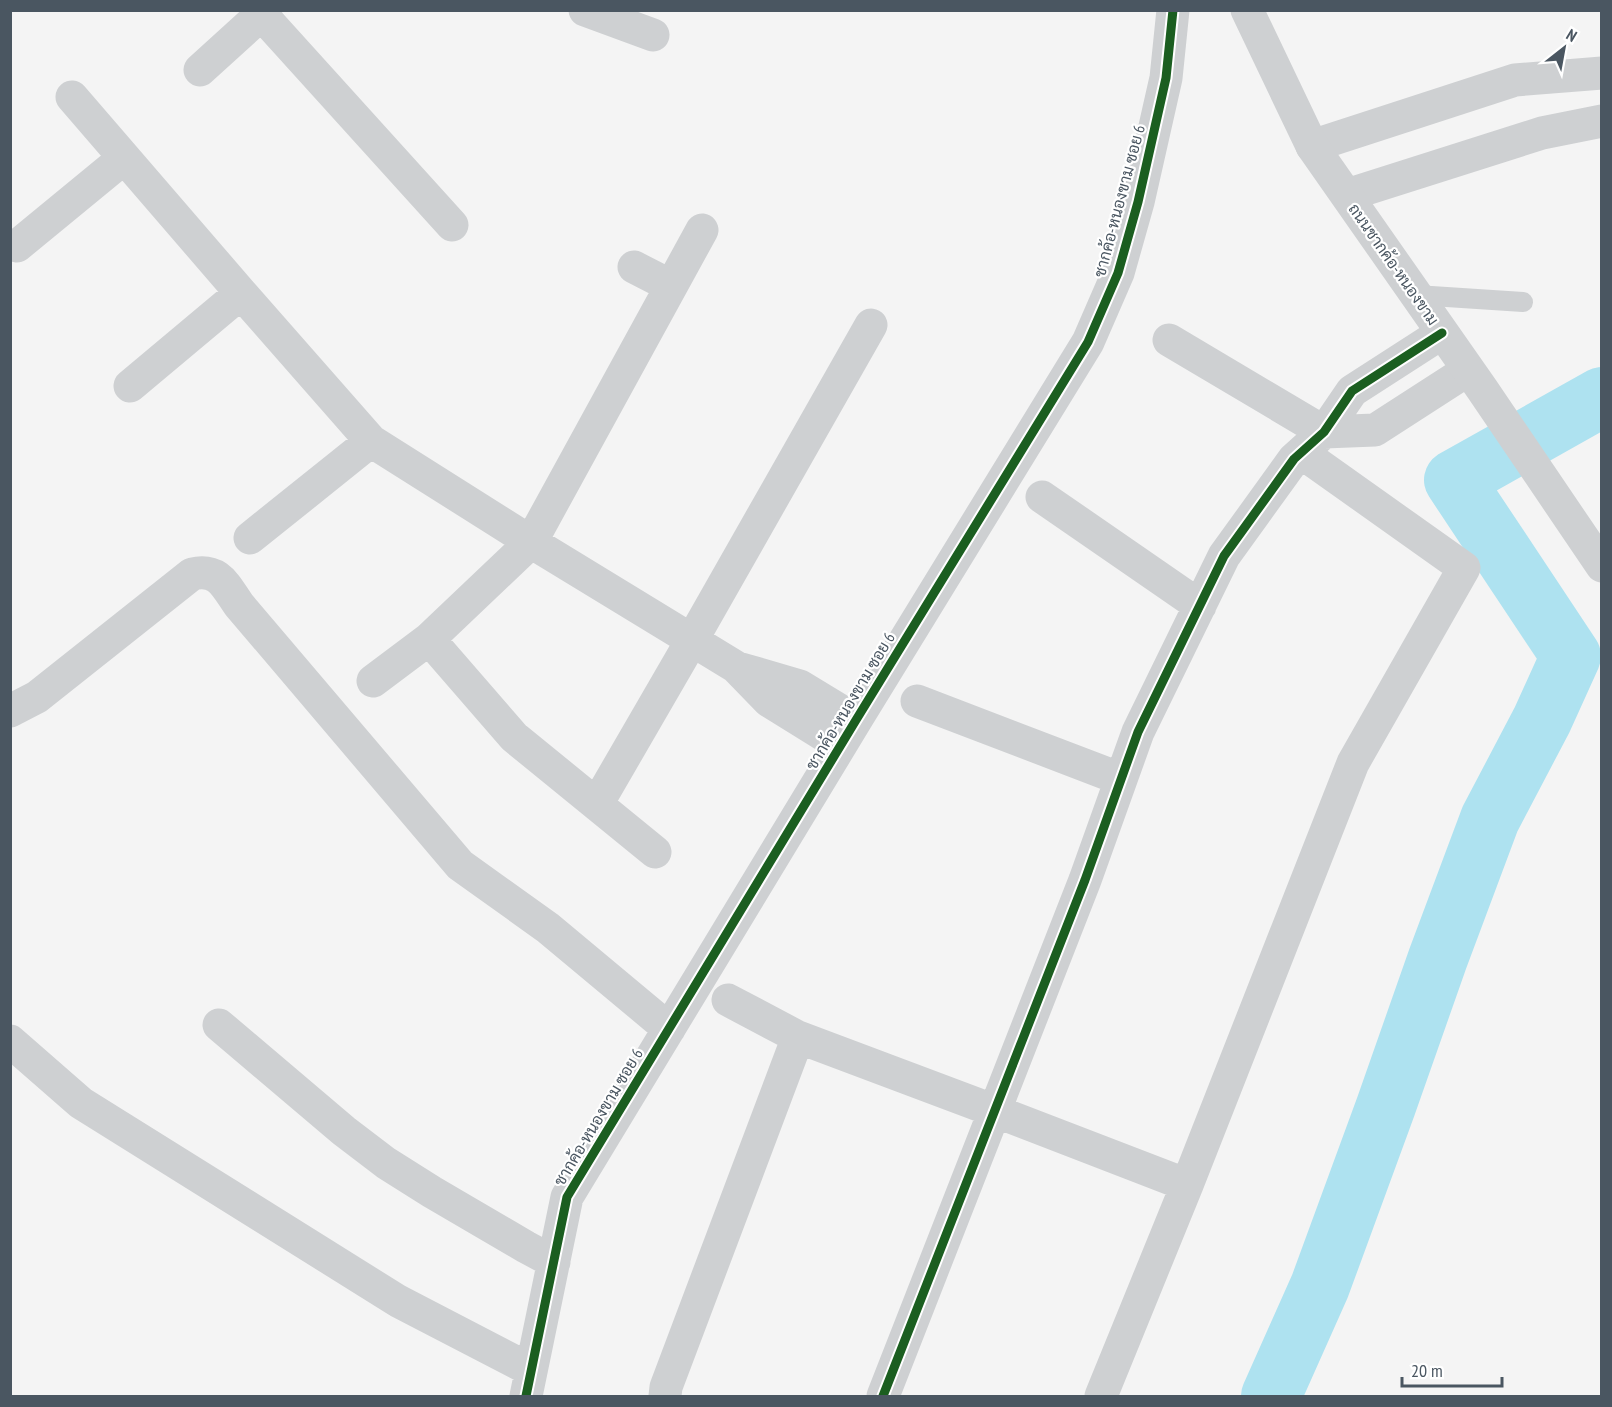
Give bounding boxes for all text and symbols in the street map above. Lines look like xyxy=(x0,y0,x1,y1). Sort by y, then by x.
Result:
north arrow xyxy=(1534,18,1594,78)
text: N xyxy=(1563,24,1581,46)
street label: ชากค้อ-หนองขาม ซอย 6 xyxy=(1089,123,1149,279)
street label: ถนนชากค้อ-หนองขาม xyxy=(1344,199,1444,329)
street label: ชากค้อ-หนองขาม ซอย 6 xyxy=(801,629,899,773)
street label: ชากค้อ-หนองขาม ซอย 6 xyxy=(549,1045,647,1189)
scale bar xyxy=(1402,1350,1502,1388)
text: 20 m xyxy=(1411,1359,1443,1382)

